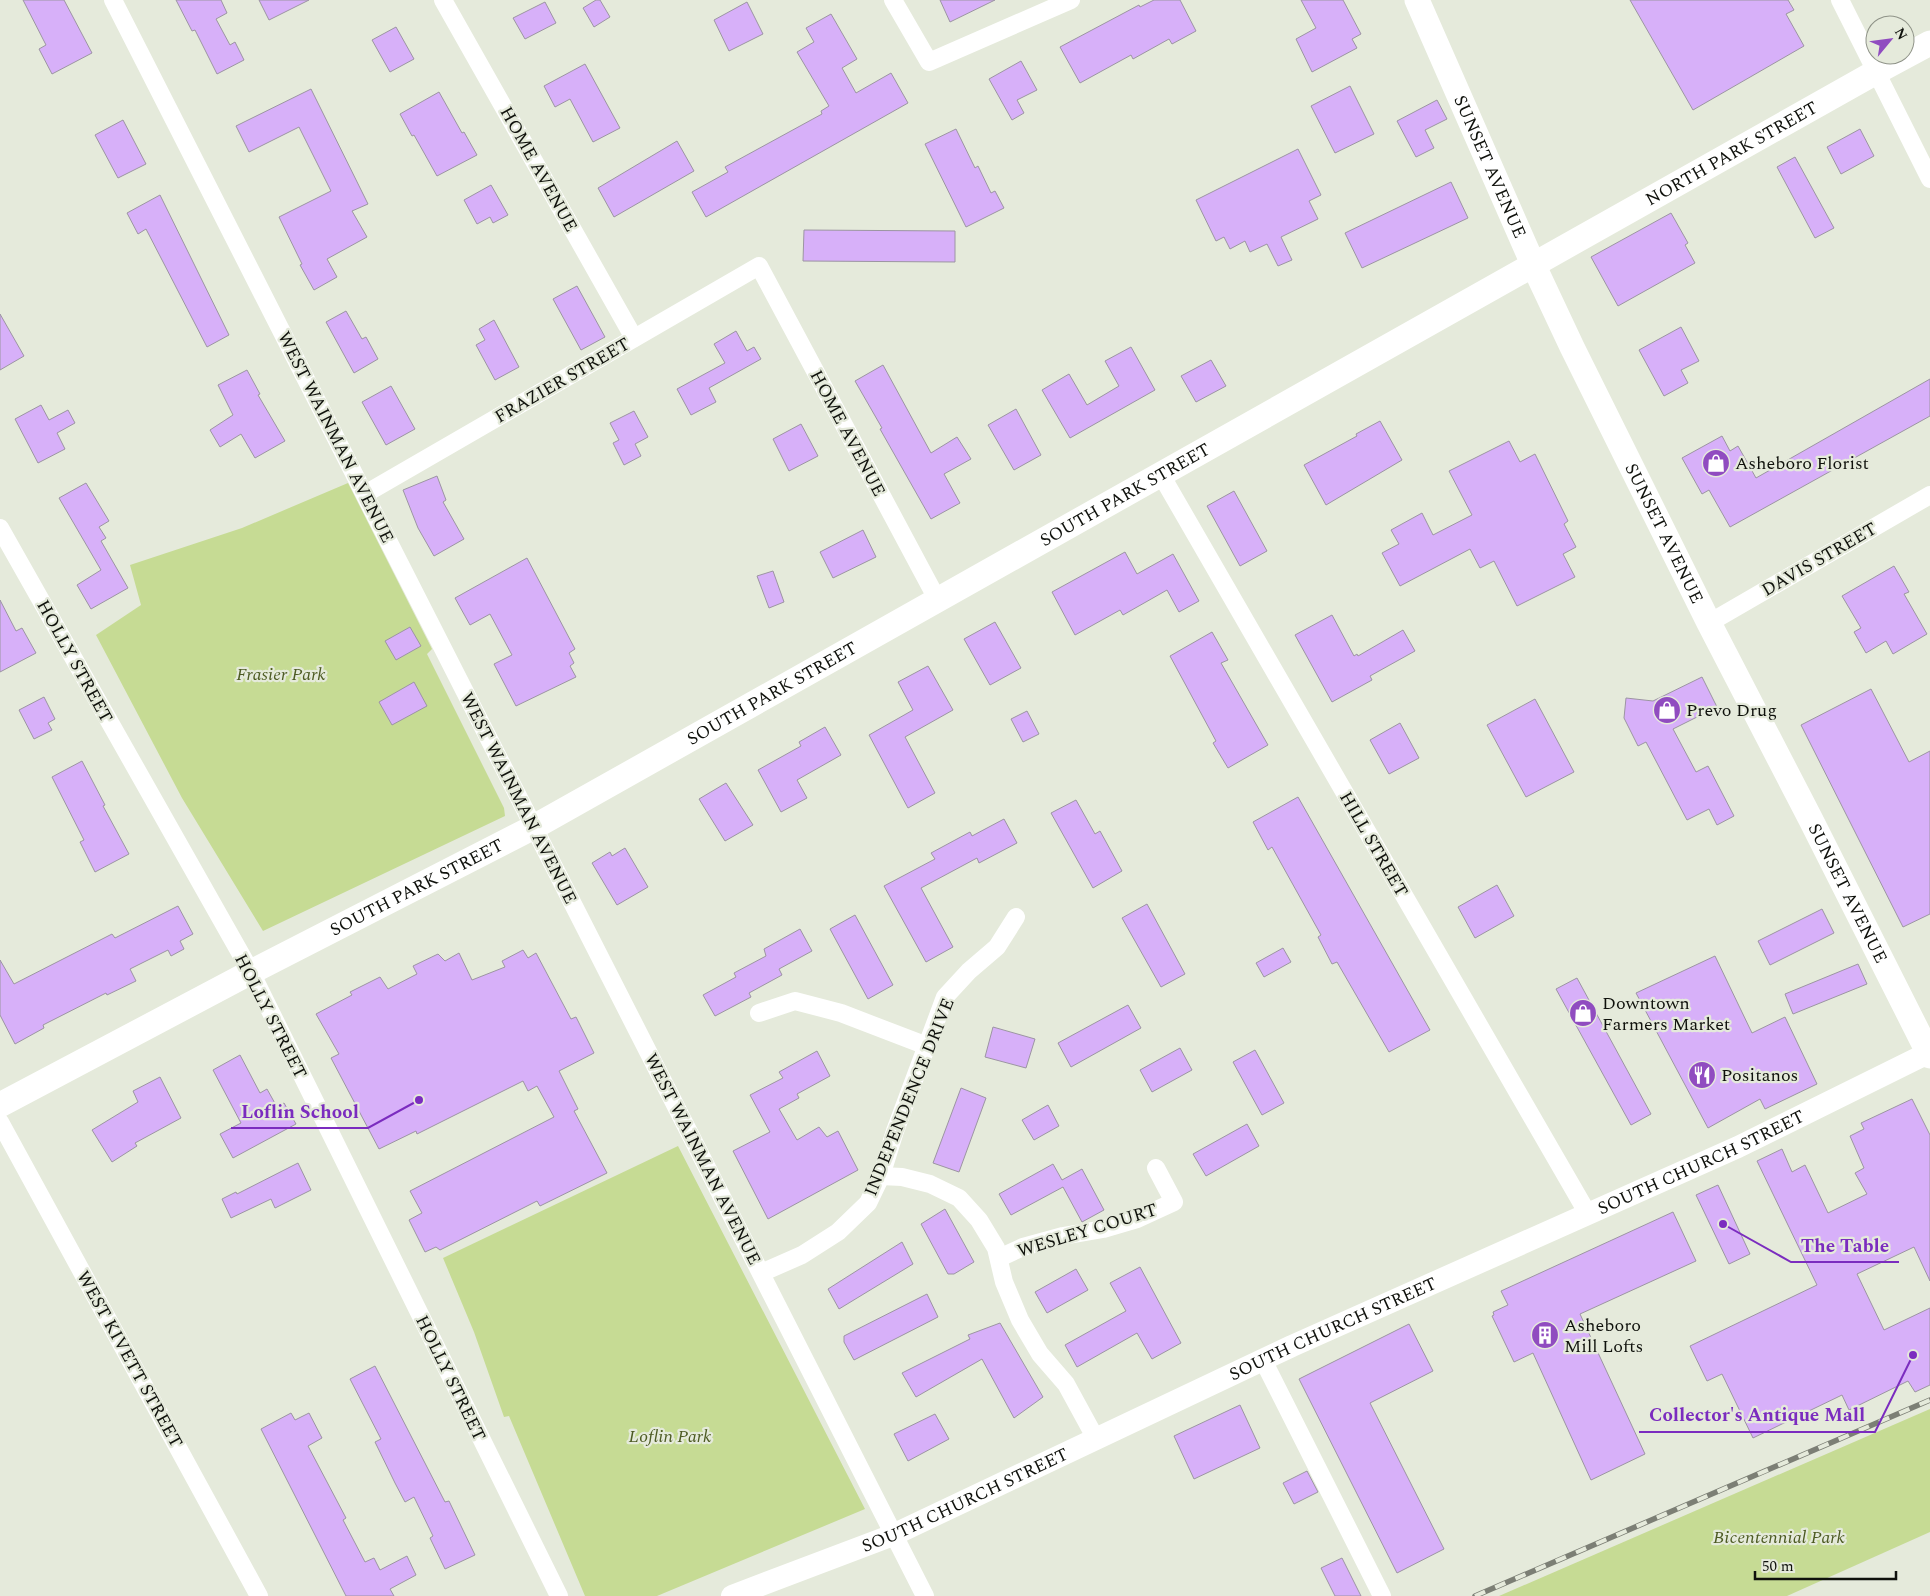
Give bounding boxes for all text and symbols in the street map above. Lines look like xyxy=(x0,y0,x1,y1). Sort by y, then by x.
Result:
north arrow xyxy=(1865,15,1915,65)
text: N xyxy=(1889,24,1913,44)
street label: SUNSET AVENUE xyxy=(1446,91,1533,243)
street label: NORTH PARK STREET xyxy=(1641,94,1823,213)
street label: HOME AVENUE xyxy=(493,101,584,237)
street label: WEST WAINMAN AVENUE xyxy=(270,327,401,548)
street label: FRAZIER STREET xyxy=(489,331,635,430)
street label: HOME AVENUE xyxy=(803,365,892,501)
street label: SOUTH PARK STREET xyxy=(1035,436,1215,554)
shop icon: Asheboro Florist xyxy=(1701,448,1731,478)
place label: Asheboro Florist xyxy=(1735,450,1869,477)
street label: SUNSET AVENUE xyxy=(1618,459,1710,608)
street label: DAVIS STREET xyxy=(1757,515,1882,603)
street label: HOLLY STREET xyxy=(30,595,120,728)
street label: SOUTH PARK STREET xyxy=(682,635,862,752)
park label: Frasier Park xyxy=(236,661,326,688)
street label: WEST WAINMAN AVENUE xyxy=(453,688,584,909)
shop icon: Prevo Drug xyxy=(1652,695,1682,725)
place label: Prevo Drug xyxy=(1686,697,1777,724)
street label: HILL STREET xyxy=(1332,786,1415,902)
street label: SUNSET AVENUE xyxy=(1801,819,1894,968)
street label: SOUTH PARK STREET xyxy=(325,832,508,943)
street label: HOLLY STREET xyxy=(227,949,314,1083)
place label: Downtown Farmers Market xyxy=(1602,990,1730,1038)
street label: INDEPENDENCE DRIVE xyxy=(857,994,962,1200)
shop icon: Downtown Farmers Market xyxy=(1568,998,1598,1028)
street label: WEST WAINMAN AVENUE xyxy=(637,1049,768,1270)
restaurant icon: Positanos xyxy=(1687,1060,1717,1090)
place label: Positanos xyxy=(1721,1062,1798,1089)
callout: Loflin School xyxy=(231,1094,368,1128)
text: Loflin School xyxy=(241,1098,359,1127)
street label: SOUTH CHURCH STREET xyxy=(1593,1103,1809,1222)
street label: WESLEY COURT xyxy=(1014,1196,1160,1265)
callout: The Table xyxy=(1791,1228,1899,1262)
text: The Table xyxy=(1801,1232,1889,1261)
street label: WEST KIVETT STREET xyxy=(70,1266,190,1453)
street label: SOUTH CHURCH STREET xyxy=(1225,1270,1441,1388)
street label: HOLLY STREET xyxy=(408,1311,493,1446)
place label: Asheboro Mill Lofts xyxy=(1564,1312,1643,1360)
building icon: Asheboro Mill Lofts xyxy=(1530,1320,1560,1350)
callout: Collector's Antique Mall xyxy=(1639,1398,1875,1432)
text: Collector's Antique Mall xyxy=(1649,1401,1865,1430)
park label: Loflin Park xyxy=(629,1423,712,1450)
street label: SOUTH CHURCH STREET xyxy=(858,1441,1073,1560)
park label: Bicentennial Park xyxy=(1713,1524,1845,1551)
scale bar xyxy=(1755,1548,1896,1580)
text: 50 m xyxy=(1762,1555,1794,1578)

